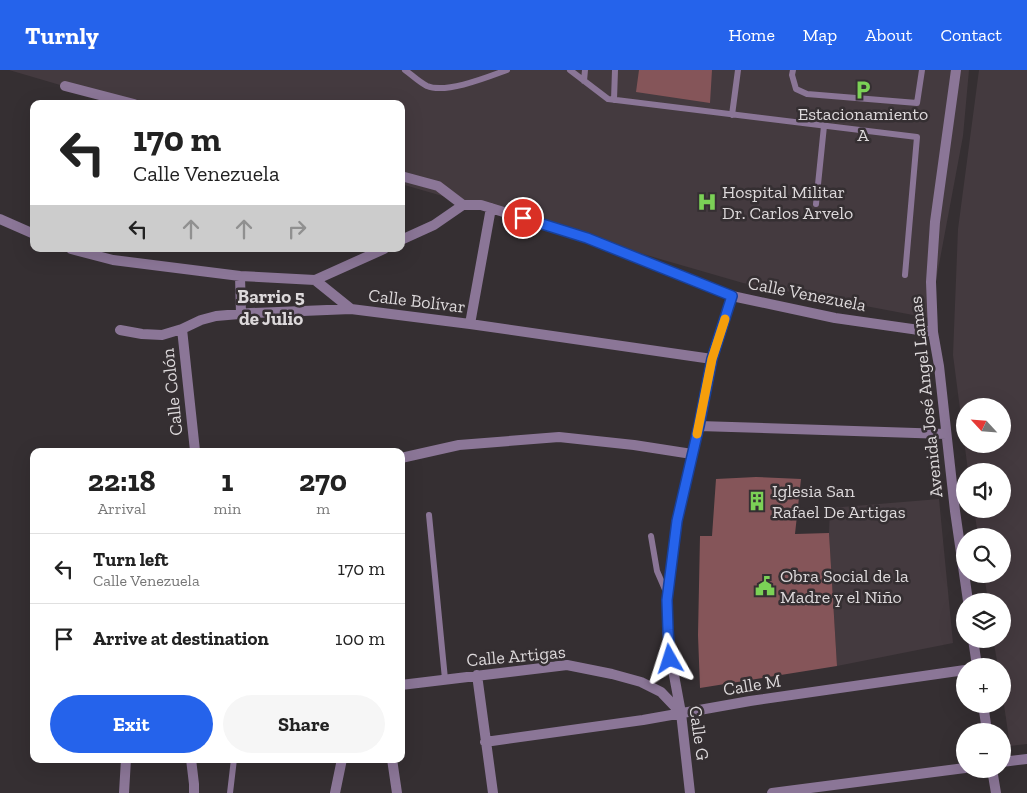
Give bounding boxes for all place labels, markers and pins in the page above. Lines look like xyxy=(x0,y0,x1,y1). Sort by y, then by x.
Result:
parking icon: Estacionamiento A xyxy=(852,79,874,101)
place label: Estacionamiento A xyxy=(798,103,928,146)
place label: Hospital Militar Dr. Carlos Arvelo xyxy=(722,181,853,224)
hospital icon: Hospital Militar Dr. Carlos Arvelo xyxy=(696,191,718,213)
pin xyxy=(502,197,544,239)
place label: Iglesia San Rafael De Artigas xyxy=(772,480,906,523)
building icon: Iglesia San Rafael De Artigas xyxy=(746,490,768,512)
place label: Obra Social de la Madre y el Niño xyxy=(780,565,909,608)
public building icon: Obra Social de la Madre y el Niño xyxy=(754,575,776,597)

